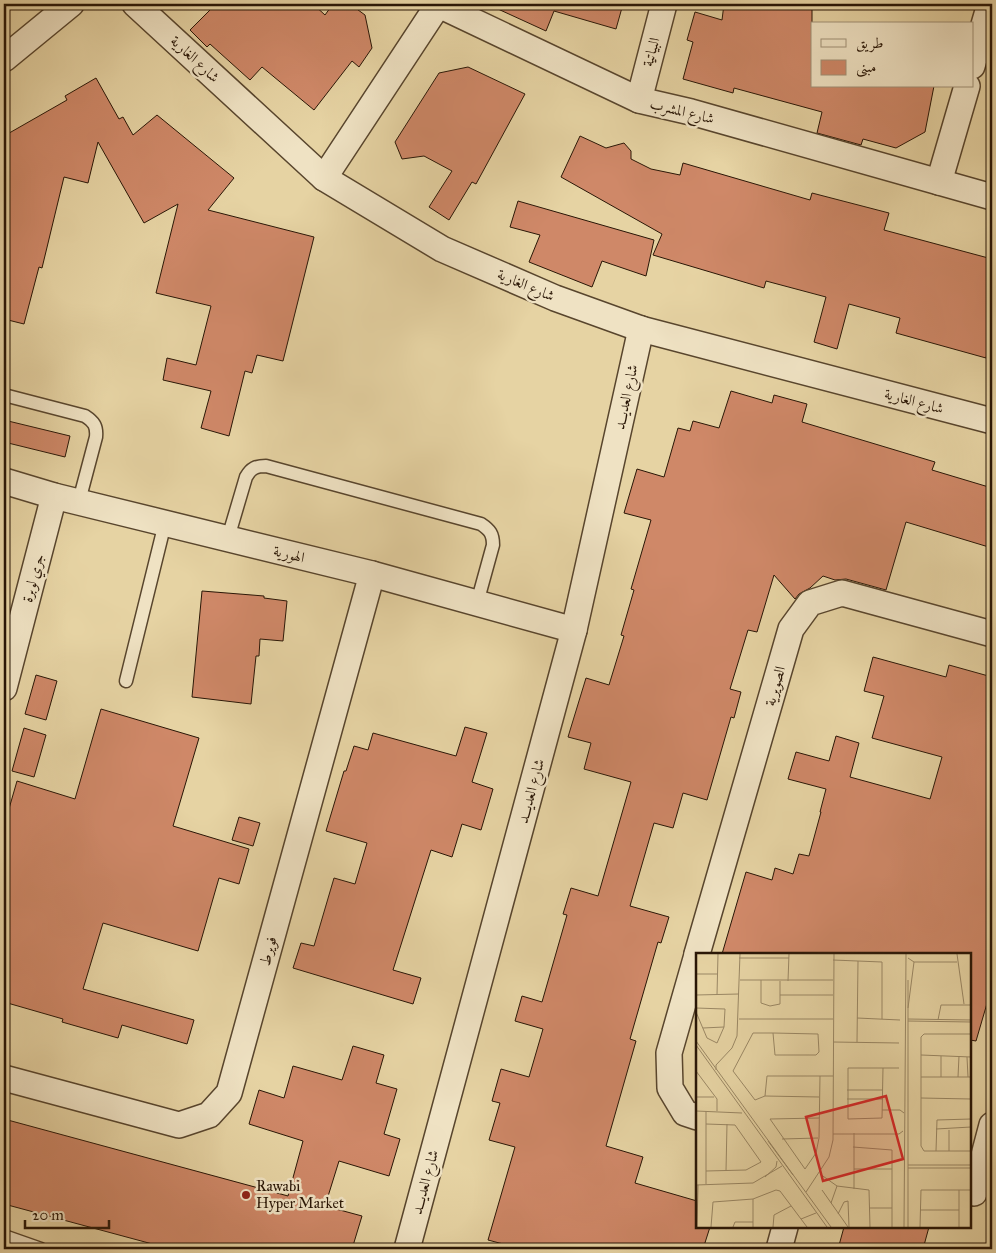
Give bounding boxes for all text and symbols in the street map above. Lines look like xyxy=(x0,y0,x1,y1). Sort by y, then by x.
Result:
legend xyxy=(811,22,974,88)
street label: شارع الغارية xyxy=(164,32,223,89)
text: طريق xyxy=(856,34,883,53)
street label: البياتية xyxy=(638,35,664,69)
text: مبنى xyxy=(856,58,876,78)
street label: شارع المشرب xyxy=(647,94,716,132)
street label: شارع الغارية xyxy=(493,265,557,309)
street label: شارع العديـــد xyxy=(610,363,646,432)
street label: شارع الغارية xyxy=(881,384,946,421)
street label: الهورية xyxy=(271,541,307,567)
street label: جري لوبرة xyxy=(18,552,51,605)
street label: الصويرية xyxy=(761,664,789,708)
street label: شارع العديـــد xyxy=(514,757,552,826)
street label: فويرط xyxy=(255,934,281,968)
inset map xyxy=(696,953,971,1228)
street label: شارع العديـــد xyxy=(408,1148,446,1217)
place label: Rawabi Hyper Market xyxy=(256,1177,345,1212)
marker: Rawabi Hyper Market xyxy=(240,1189,252,1201)
scale bar xyxy=(25,1198,109,1230)
text: 20 m xyxy=(32,1206,64,1224)

